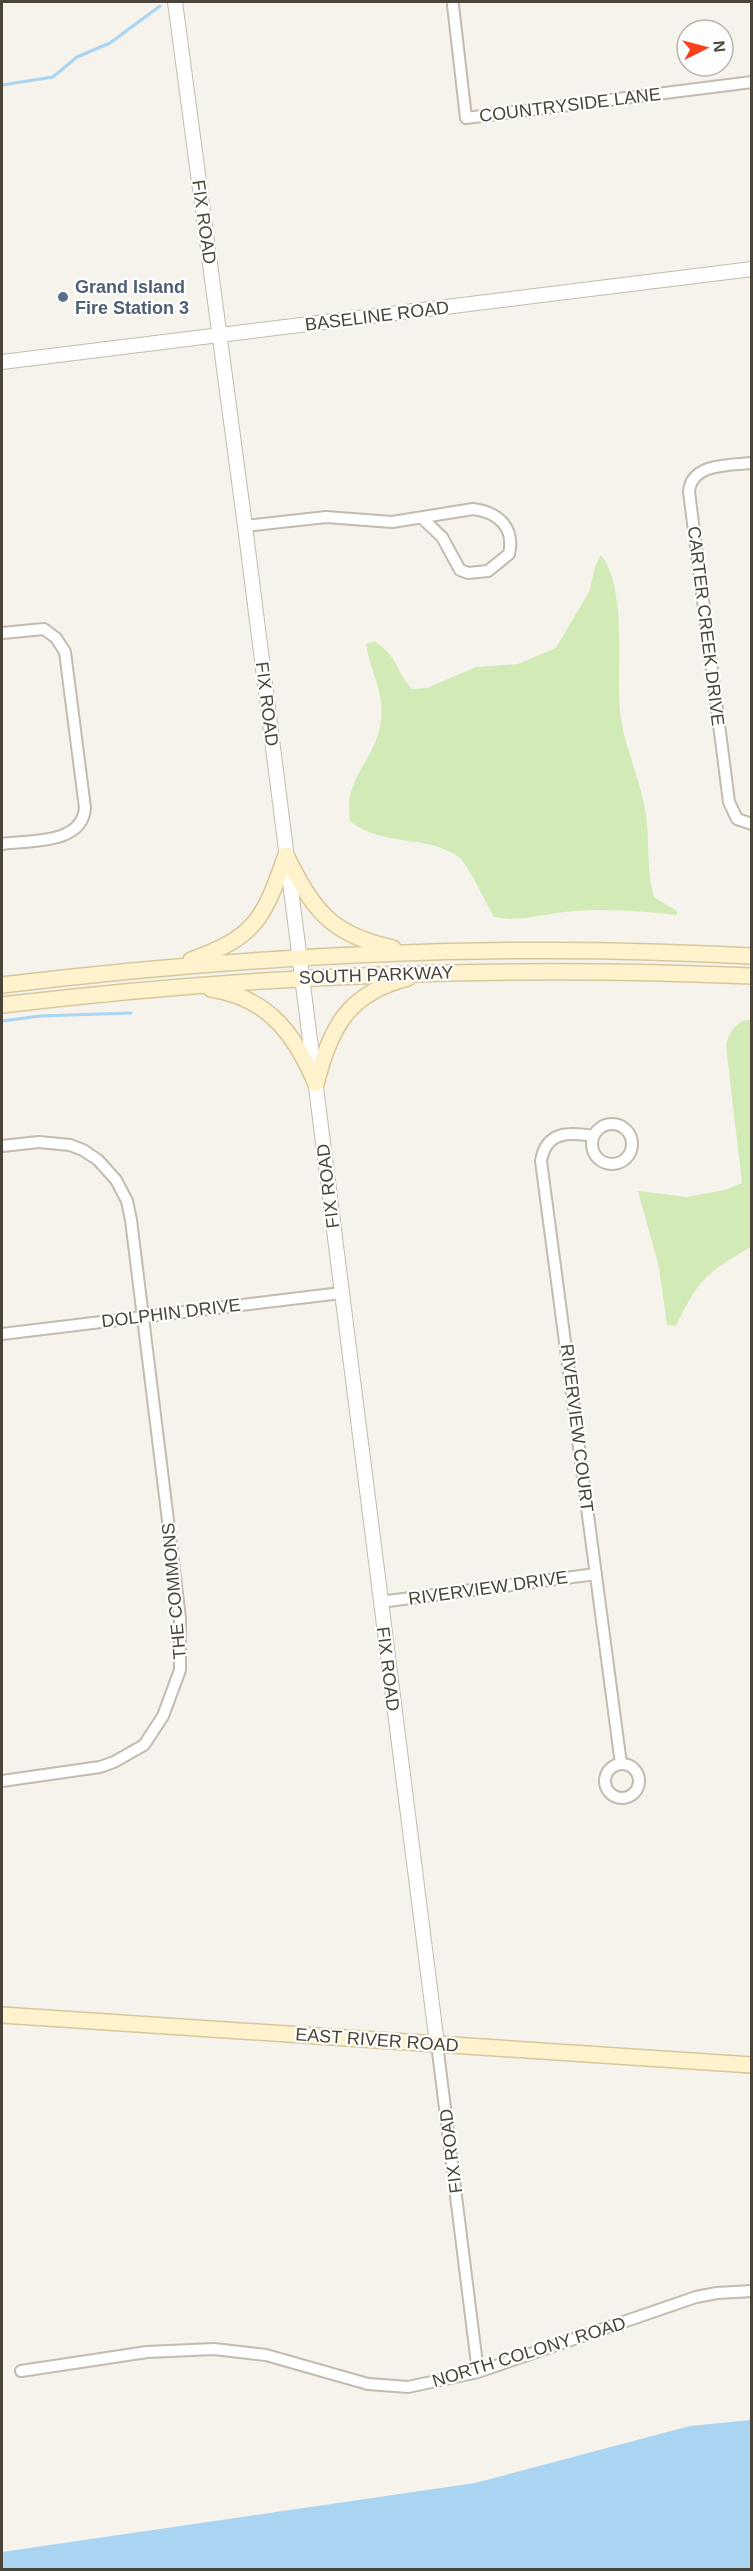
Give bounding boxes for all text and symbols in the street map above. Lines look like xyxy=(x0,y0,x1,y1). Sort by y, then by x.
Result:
north arrow xyxy=(675,18,735,78)
text: N xyxy=(710,40,728,53)
street label: COUNTRYSIDE LANE xyxy=(478,84,662,126)
street label: FIX ROAD xyxy=(188,179,220,265)
place label: Grand Island Fire Station 3 xyxy=(75,277,189,318)
marker: Grand Island Fire Station 3 xyxy=(56,290,70,304)
street label: BASELINE ROAD xyxy=(304,297,450,335)
street label: CARTER CREEK DRIVE xyxy=(684,525,728,727)
street label: FIX ROAD xyxy=(252,661,282,747)
street label: SOUTH PARKWAY xyxy=(298,962,454,988)
street label: FIX ROAD xyxy=(313,1143,343,1229)
street label: DOLPHIN DRIVE xyxy=(100,1295,242,1331)
street label: RIVERVIEW COURT xyxy=(557,1343,597,1513)
street label: THE COMMONS xyxy=(158,1522,190,1660)
street label: RIVERVIEW DRIVE xyxy=(407,1567,569,1609)
street label: FIX ROAD xyxy=(373,1626,403,1712)
street label: EAST RIVER ROAD xyxy=(295,2024,459,2056)
street label: FIX ROAD xyxy=(436,2108,466,2194)
street label: NORTH COLONY ROAD xyxy=(430,2313,628,2391)

